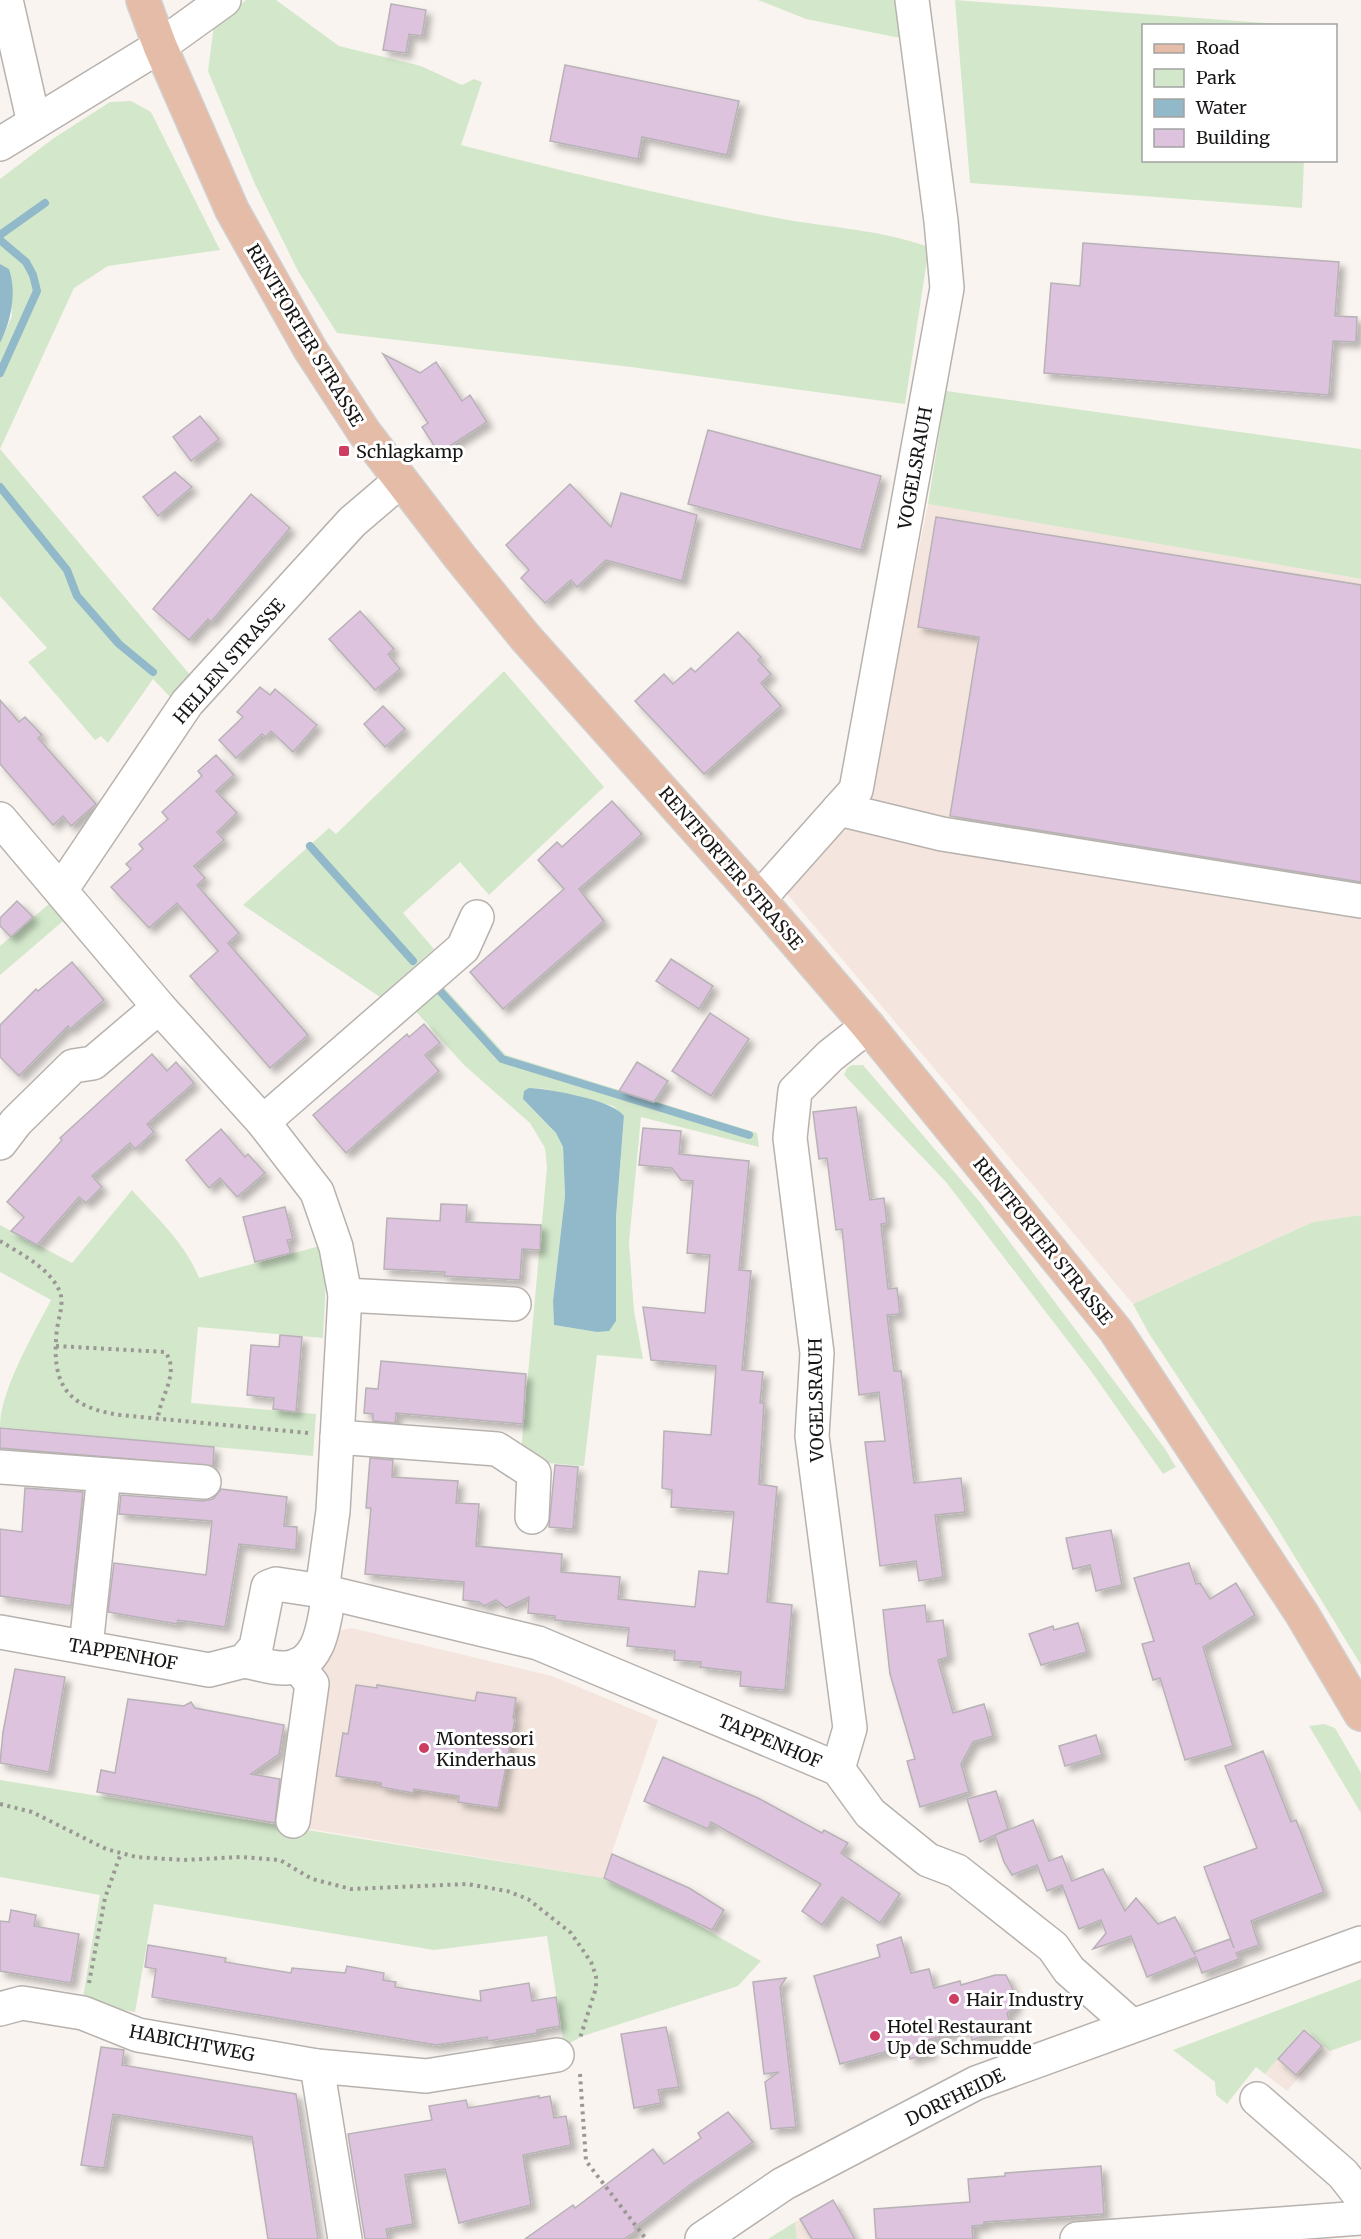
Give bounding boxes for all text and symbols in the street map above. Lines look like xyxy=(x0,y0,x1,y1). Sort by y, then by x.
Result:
legend xyxy=(1142,24,1337,162)
text: Road xyxy=(1196,36,1240,59)
text: Park xyxy=(1196,66,1237,89)
text: Water xyxy=(1195,96,1247,119)
text: Building xyxy=(1196,126,1270,149)
street label: RENTFORTER STRASSE xyxy=(241,240,369,431)
street label: VOGELSRAUH xyxy=(893,405,937,532)
place label: Schlagkamp xyxy=(356,440,463,463)
marker: Schlagkamp xyxy=(337,444,351,458)
street label: HELLEN STRASSE xyxy=(168,593,290,728)
street label: RENTFORTER STRASSE xyxy=(654,782,809,955)
street label: RENTFORTER STRASSE xyxy=(968,1153,1118,1330)
street label: VOGELSRAUH xyxy=(803,1338,829,1463)
street label: TAPPENHOF xyxy=(67,1633,179,1675)
street label: TAPPENHOF xyxy=(715,1709,825,1773)
place label: Montessori Kinderhaus xyxy=(436,1727,536,1771)
marker: Montessori Kinderhaus xyxy=(417,1741,431,1755)
place label: Hair Industry xyxy=(966,1988,1084,2011)
marker: Hair Industry xyxy=(947,1992,961,2006)
place label: Hotel Restaurant Up de Schmudde xyxy=(887,2015,1032,2059)
street label: HABICHTWEG xyxy=(127,2020,257,2066)
marker: Hotel Restaurant Up de Schmudde xyxy=(868,2029,882,2043)
street label: DORFHEIDE xyxy=(902,2063,1009,2131)

